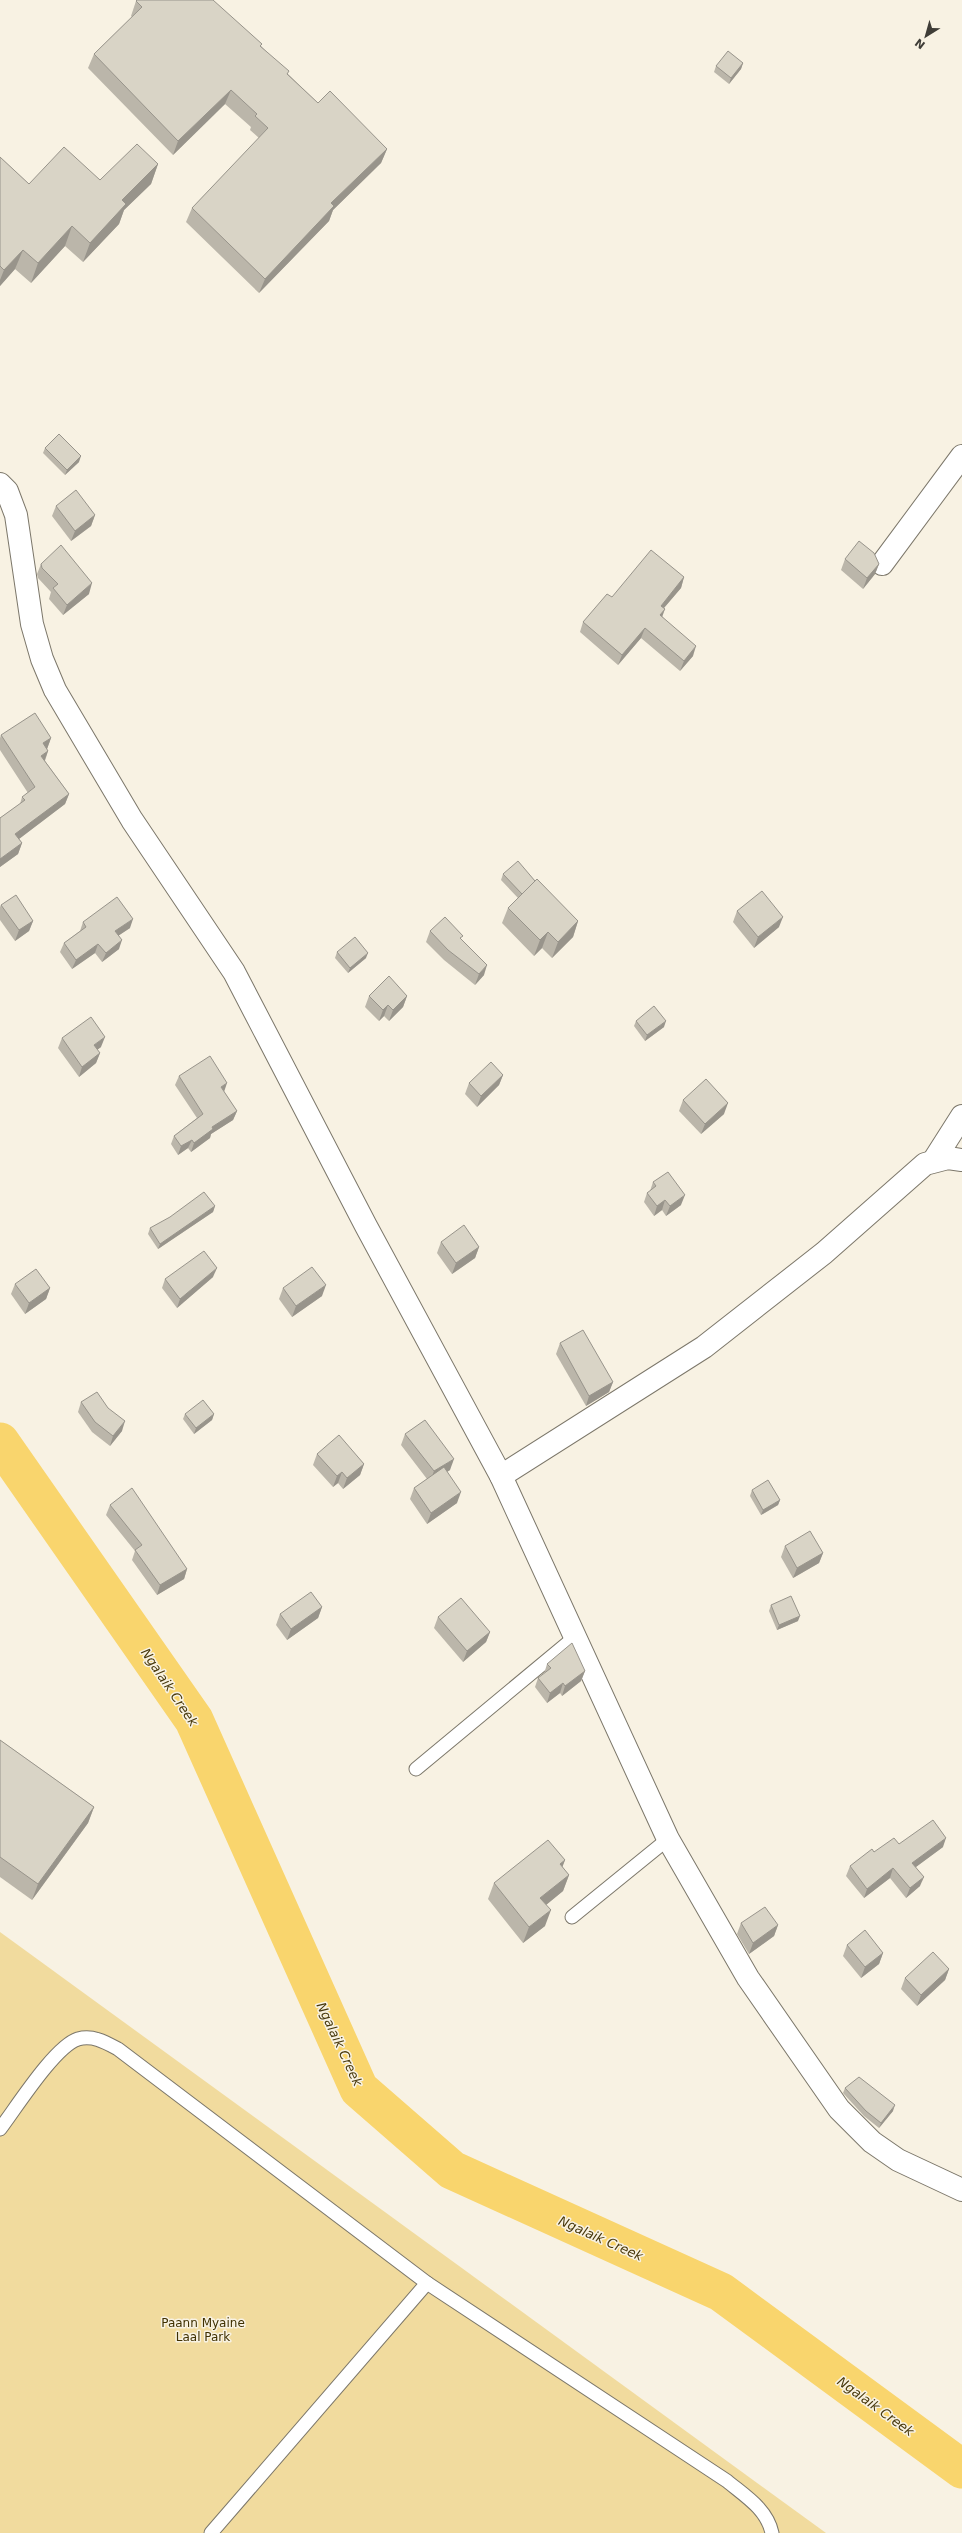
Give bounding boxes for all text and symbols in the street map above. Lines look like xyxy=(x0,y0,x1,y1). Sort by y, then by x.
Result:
north arrow xyxy=(906,16,946,56)
text: N xyxy=(913,36,928,52)
water label: Ngalaik Creek xyxy=(138,1645,201,1729)
water label: Ngalaik Creek xyxy=(314,2000,366,2089)
water label: Ngalaik Creek xyxy=(556,2213,646,2264)
park label: Paann Myaine Laal Park xyxy=(161,2316,245,2344)
water label: Ngalaik Creek xyxy=(835,2374,917,2439)

